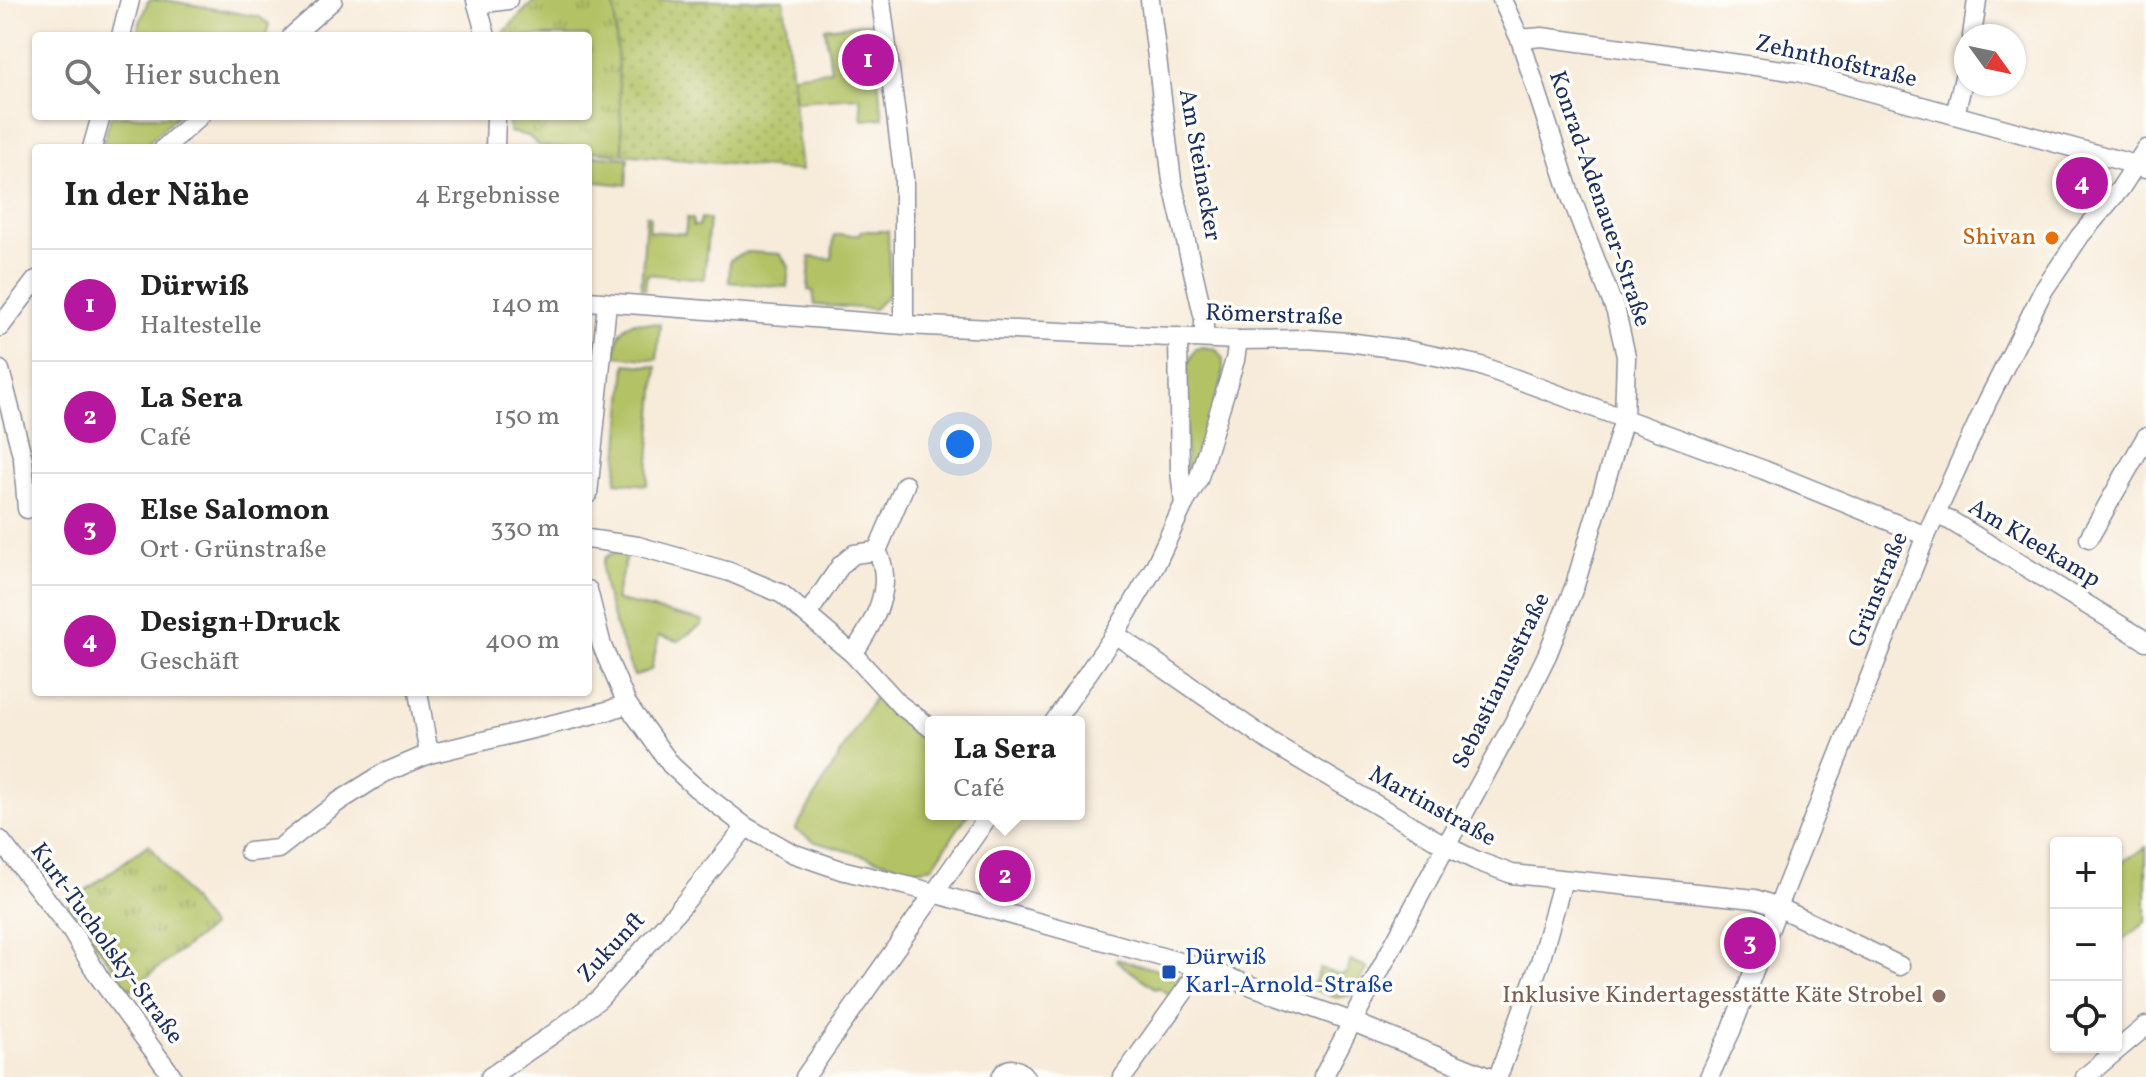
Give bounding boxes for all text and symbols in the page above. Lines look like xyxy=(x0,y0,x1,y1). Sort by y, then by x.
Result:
north arrow xyxy=(1954,24,2026,96)
street label: Zehnthofstraße xyxy=(1752,27,1920,97)
pin: 1 xyxy=(842,30,894,90)
search box xyxy=(32,32,592,120)
icon: search xyxy=(60,54,104,98)
text: Hier suchen xyxy=(124,55,281,97)
street label: Konrad-Adenauer-Straße xyxy=(1539,66,1659,332)
street label: Am Steinacker xyxy=(1169,86,1229,244)
pin: 4 xyxy=(2056,153,2108,213)
text: In der Nähe xyxy=(64,173,249,220)
text: 4 Ergebnisse xyxy=(415,178,560,214)
place label: Shivan xyxy=(1962,221,2036,255)
marker: Shivan xyxy=(2043,229,2061,247)
text: Dürwiß xyxy=(140,266,249,308)
text: 1 xyxy=(85,287,95,323)
text: 140 m xyxy=(491,287,560,323)
street label: Römerstraße xyxy=(1205,297,1343,335)
text: Haltestelle xyxy=(140,308,262,344)
text: La Sera xyxy=(140,378,243,420)
text: 2 xyxy=(83,399,97,435)
text: 150 m xyxy=(494,399,560,435)
text: Café xyxy=(140,420,191,456)
your location xyxy=(940,424,980,464)
text: Else Salomon xyxy=(140,490,330,532)
street label: Am Kleekamp xyxy=(1961,491,2107,597)
text: 3 xyxy=(83,511,97,547)
text: 330 m xyxy=(490,511,560,547)
street label: Grünstraße xyxy=(1840,527,1918,653)
text: Ort · Grünstraße xyxy=(140,532,327,568)
street label: Sebastianusstraße xyxy=(1445,587,1559,775)
text: Design+Druck xyxy=(140,602,341,644)
text: 4 xyxy=(82,623,98,659)
text: 400 m xyxy=(485,623,560,659)
text: Geschäft xyxy=(140,644,240,680)
popup xyxy=(925,716,1085,820)
text: La Sera xyxy=(953,729,1057,771)
street label: Martinstraße xyxy=(1362,758,1502,856)
text: Café xyxy=(953,771,1005,807)
street label: Kurt-Tucholsky-Straße xyxy=(21,836,191,1052)
map controls xyxy=(2050,837,2122,1053)
button: + xyxy=(2050,837,2122,909)
pin: 2 xyxy=(979,846,1031,906)
street label: Zukunft xyxy=(570,905,654,991)
button: − xyxy=(2050,909,2122,981)
pin: 3 xyxy=(1724,913,1776,973)
place label: Dürwiß Karl-Arnold-Straße xyxy=(1185,941,1393,1003)
marker: Dürwiß Karl-Arnold-Straße xyxy=(1160,963,1178,981)
place label: Inklusive Kindertagesstätte Käte Strobel xyxy=(1502,979,1923,1013)
button: locate xyxy=(2050,981,2122,1053)
marker: Inklusive Kindertagesstätte Käte Strobel xyxy=(1930,987,1948,1005)

